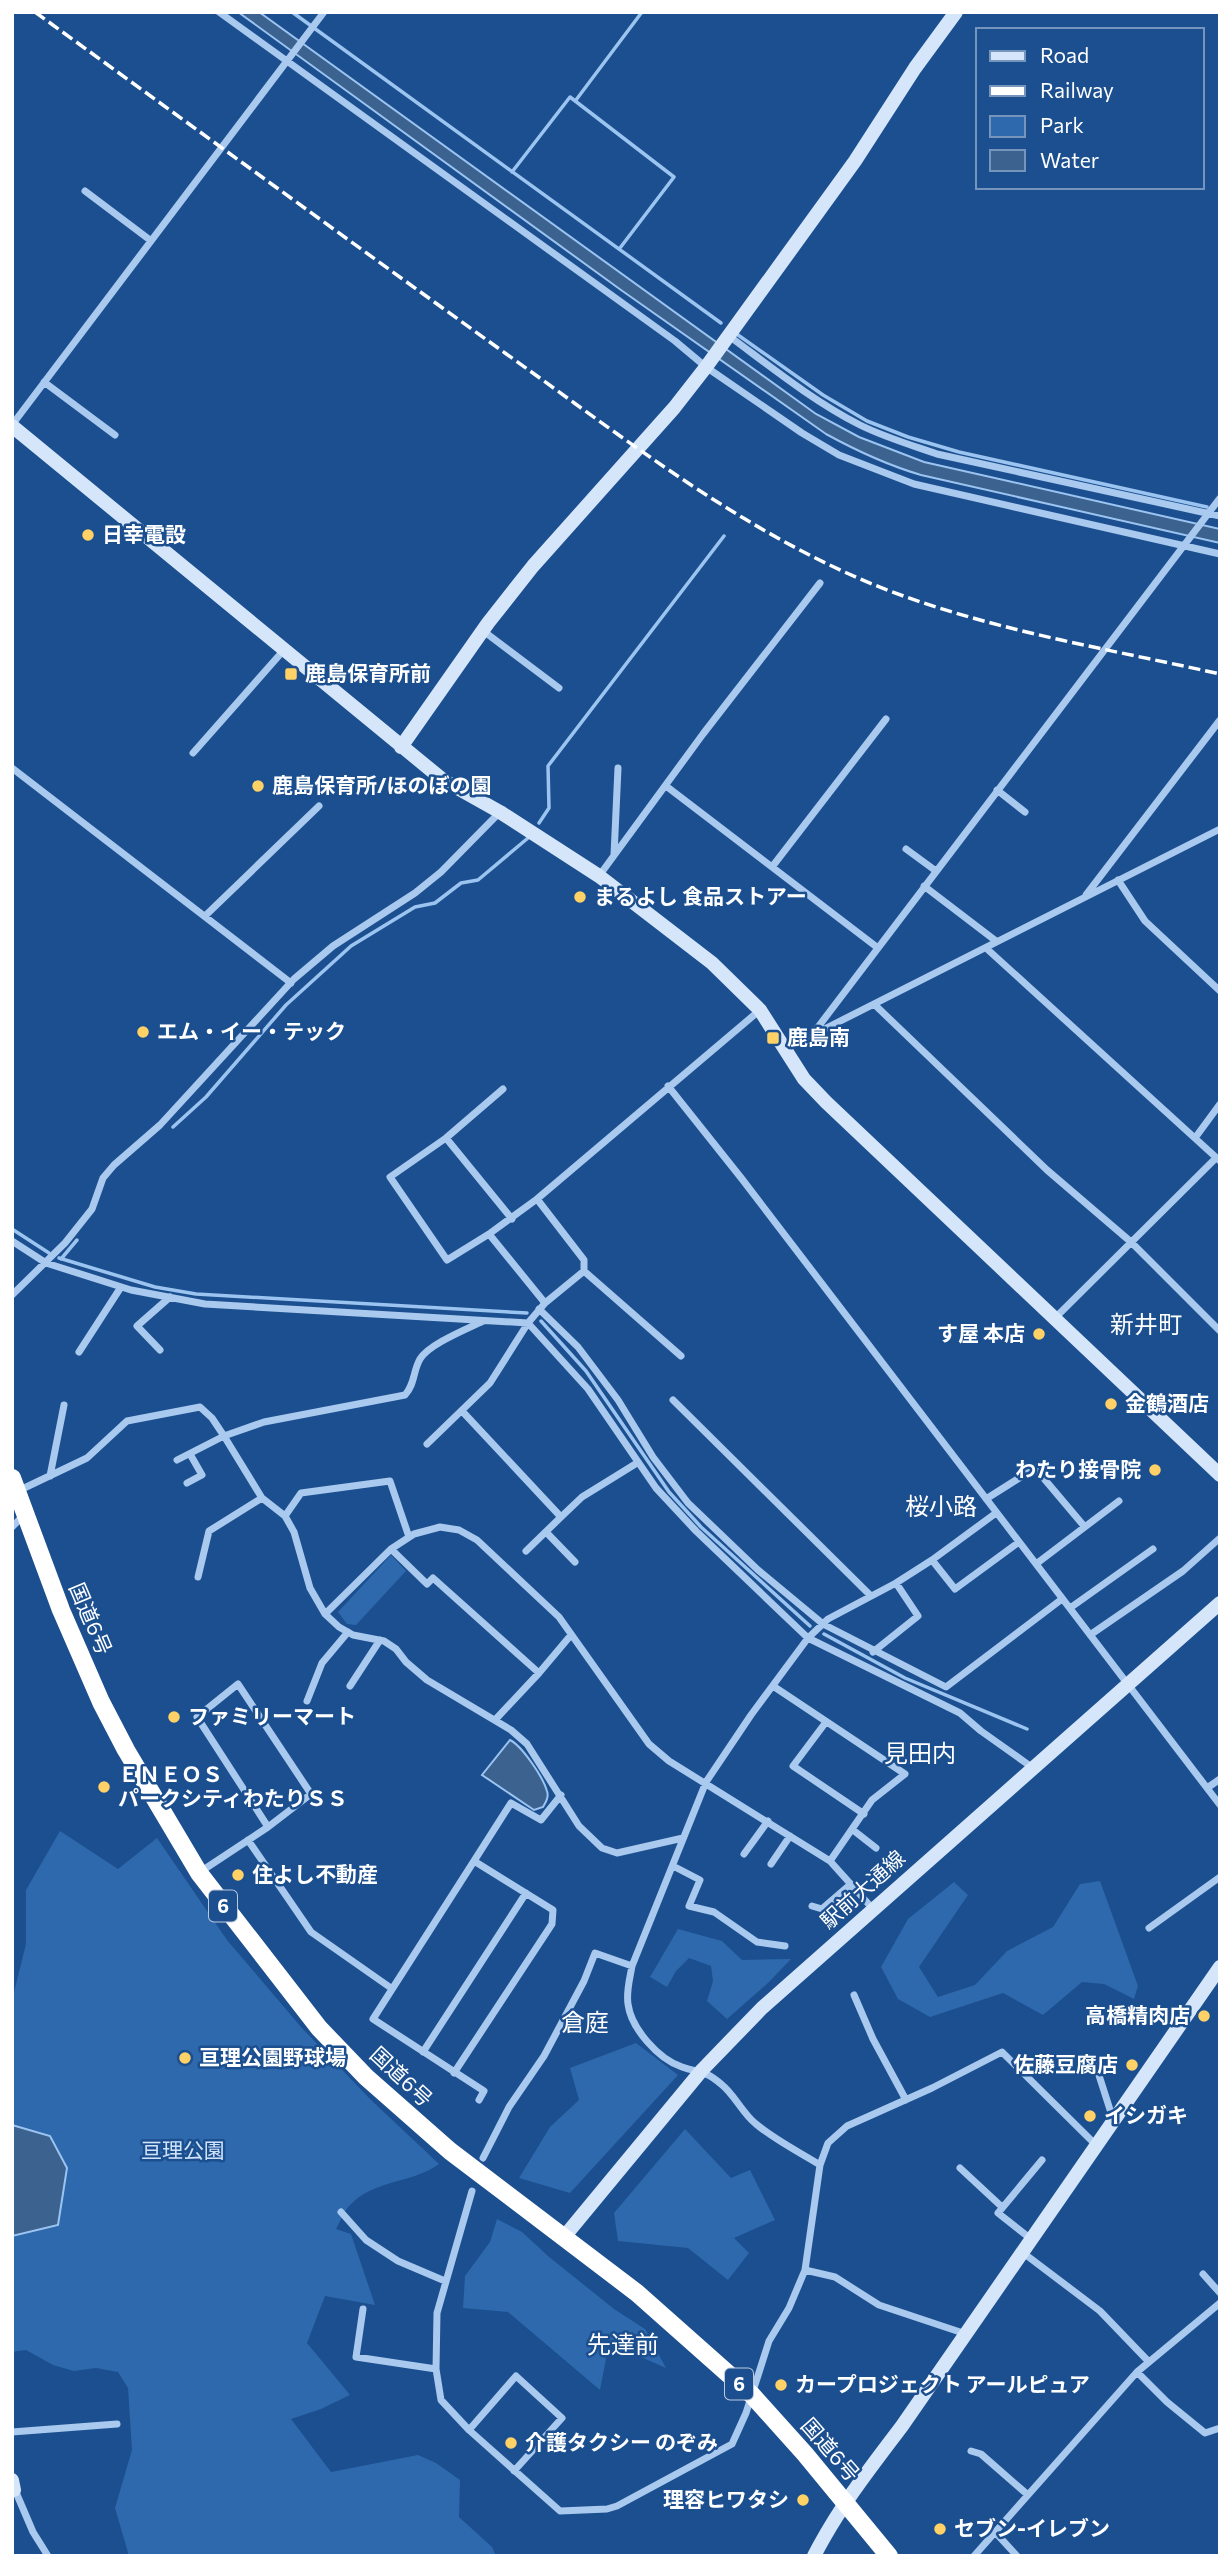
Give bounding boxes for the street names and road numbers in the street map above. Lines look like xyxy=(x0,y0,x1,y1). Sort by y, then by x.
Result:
street label: 国道6号 xyxy=(65,1579,118,1658)
street label: 駅前大通線 xyxy=(815,1844,909,1933)
road number: 6 xyxy=(209,1890,237,1922)
street label: 国道6号 xyxy=(366,2041,438,2111)
road number: 6 xyxy=(725,2368,753,2400)
street label: 国道6号 xyxy=(797,2412,865,2486)

